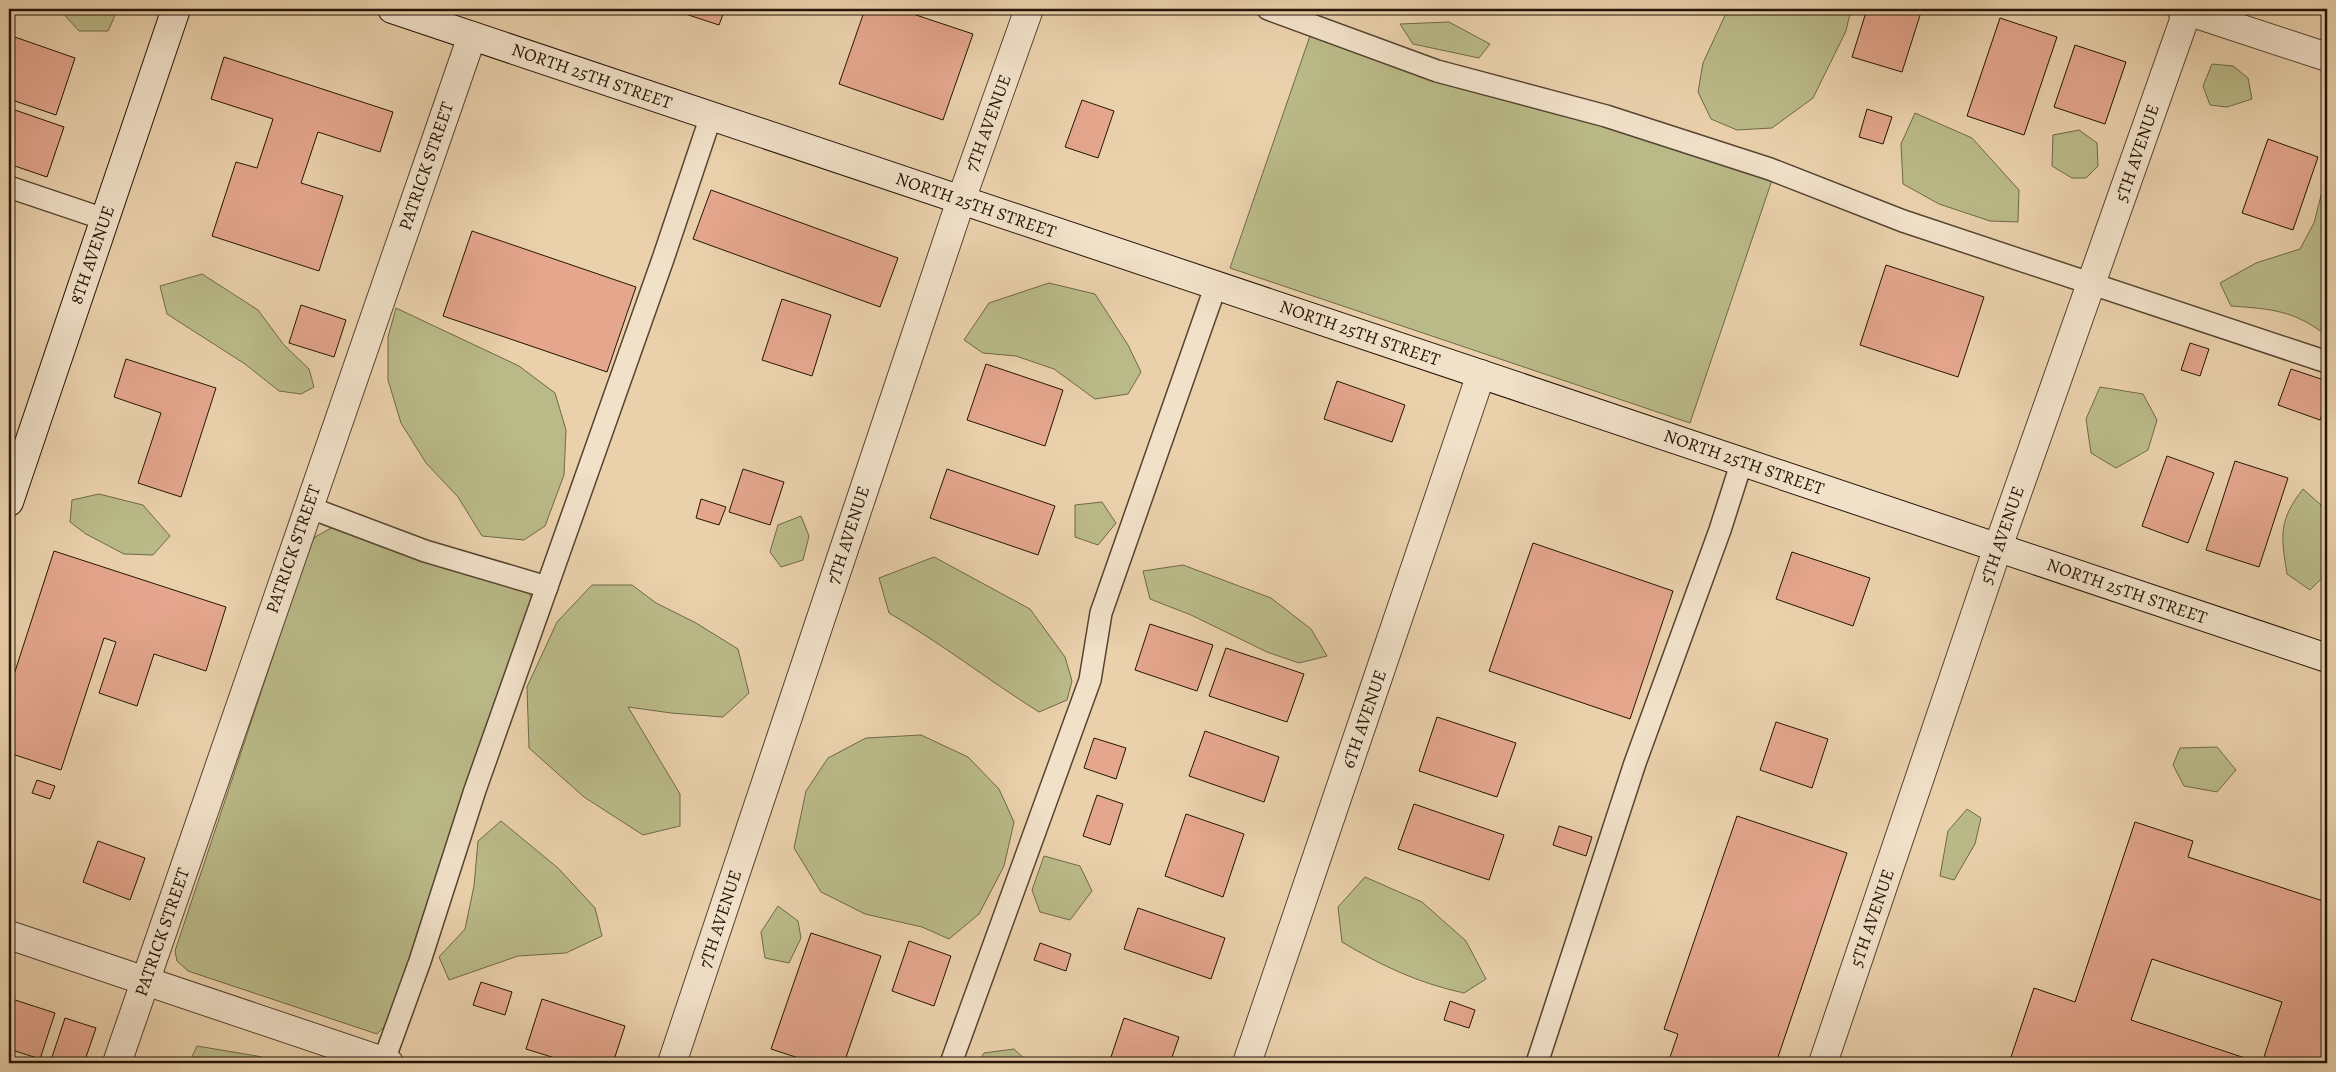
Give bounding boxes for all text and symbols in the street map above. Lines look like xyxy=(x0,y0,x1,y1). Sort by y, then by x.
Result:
street label: NORTH 25TH STREET xyxy=(509,37,676,115)
street label: 7TH AVENUE xyxy=(959,71,1017,175)
street label: PATRICK STREET xyxy=(393,98,459,233)
street label: 5TH AVENUE xyxy=(2109,101,2165,205)
street label: NORTH 25TH STREET xyxy=(893,166,1060,244)
street label: 8TH AVENUE xyxy=(64,202,120,308)
street label: NORTH 25TH STREET xyxy=(1277,294,1444,372)
street label: NORTH 25TH STREET xyxy=(1661,423,1828,501)
street label: PATRICK STREET xyxy=(260,481,326,616)
street label: 7TH AVENUE xyxy=(821,483,875,587)
street label: 5TH AVENUE xyxy=(1974,483,2030,587)
street label: NORTH 25TH STREET xyxy=(2044,552,2211,630)
street label: 6TH AVENUE xyxy=(1336,667,1392,771)
street label: PATRICK STREET xyxy=(129,864,195,999)
street label: 5TH AVENUE xyxy=(1844,866,1900,970)
street label: 7TH AVENUE xyxy=(693,867,747,971)

